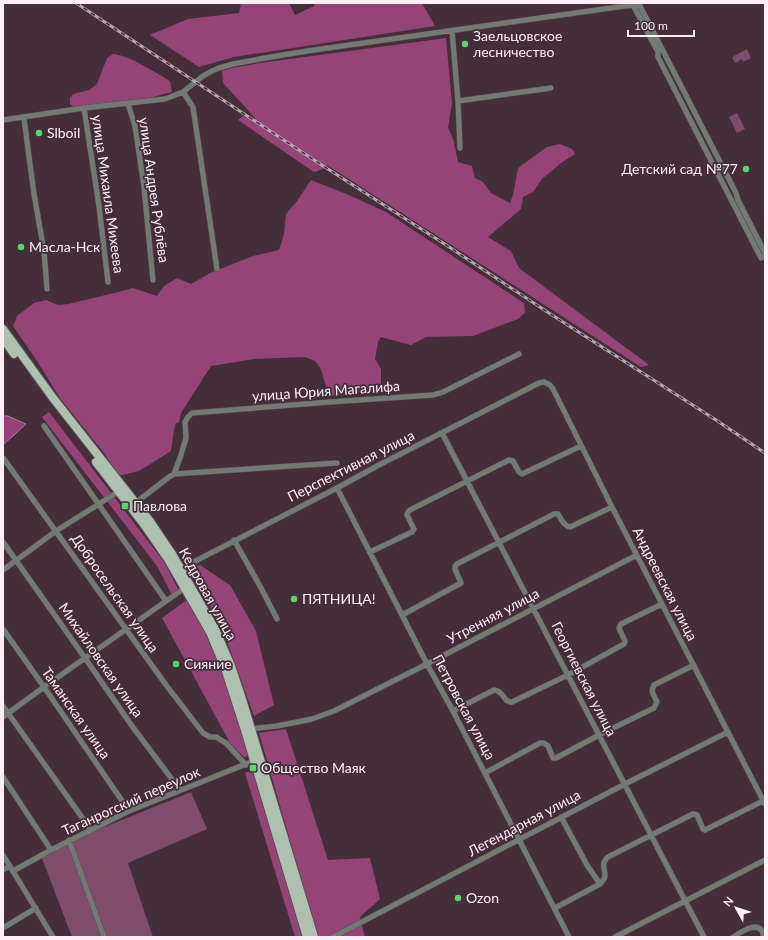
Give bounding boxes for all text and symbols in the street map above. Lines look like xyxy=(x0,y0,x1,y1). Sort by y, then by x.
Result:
scale bar xyxy=(628,12,694,38)
text: 100 m xyxy=(634,18,668,33)
place label: Заельцовское лесничество xyxy=(473,27,562,60)
marker: Заельцовское лесничество xyxy=(460,39,470,49)
street label: улица Михаила Михеева xyxy=(89,114,128,274)
street label: улица Андрея Рублёва xyxy=(136,116,173,264)
place label: Slboil xyxy=(47,124,80,141)
marker: Slboil xyxy=(34,128,44,138)
place label: Детский сад №77 xyxy=(621,160,738,177)
marker: Детский сад №77 xyxy=(741,164,751,174)
place label: Масла-Нск xyxy=(29,238,101,255)
marker: Масла-Нск xyxy=(16,242,26,252)
street label: улица Юрия Магалифа xyxy=(251,377,401,404)
street label: Перспективная улица xyxy=(284,426,417,505)
place label: Павлова xyxy=(133,497,187,514)
marker: Павлова xyxy=(120,501,130,511)
street label: Андреевская улица xyxy=(629,524,701,643)
street label: Добросельская улица xyxy=(68,530,163,655)
street label: Кедровая улица xyxy=(176,544,241,643)
street label: Утренняя улица xyxy=(444,584,542,647)
place label: ПЯТНИЦА! xyxy=(302,590,375,607)
marker: ПЯТНИЦА! xyxy=(289,594,299,604)
street label: Михайловская улица xyxy=(56,599,147,720)
street label: Георгиевская улица xyxy=(548,619,621,739)
street label: Петровская улица xyxy=(430,651,499,762)
place label: Сияние xyxy=(184,655,232,672)
marker: Сияние xyxy=(171,659,181,669)
street label: Таманская улица xyxy=(38,664,114,762)
place label: Общество Маяк xyxy=(261,759,367,776)
street label: Таганрогский переулок xyxy=(59,762,203,839)
marker: Общество Маяк xyxy=(248,763,258,773)
street label: Легендарная улица xyxy=(464,786,583,860)
north arrow xyxy=(716,888,756,928)
place label: Ozon xyxy=(466,889,499,906)
marker: Ozon xyxy=(453,893,463,903)
text: N xyxy=(720,894,736,909)

